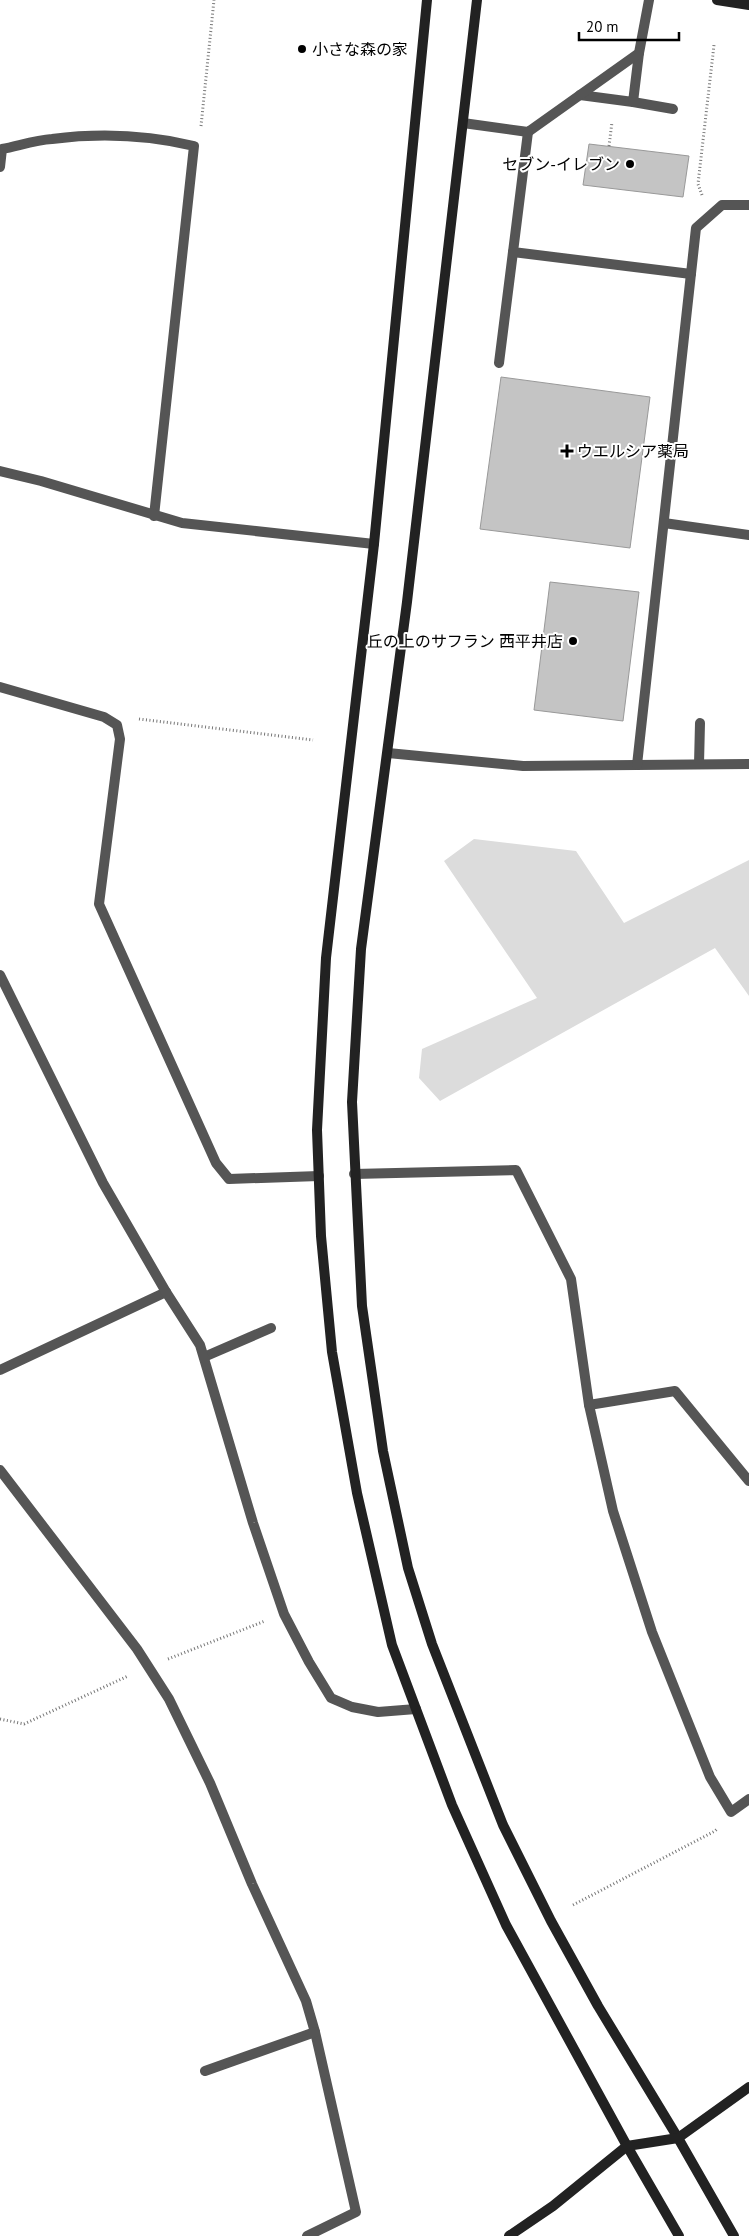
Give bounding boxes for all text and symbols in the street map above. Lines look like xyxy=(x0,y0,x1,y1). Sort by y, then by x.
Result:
scale bar xyxy=(579,10,679,42)
text: 20 m xyxy=(586,17,619,36)
place label: 小さな森の家 xyxy=(312,39,408,59)
marker: 小さな森の家 xyxy=(296,43,308,55)
place label: セブン-イレブン xyxy=(502,154,620,174)
marker: セブン-イレブン xyxy=(624,158,636,170)
place label: ウエルシア薬局 xyxy=(577,441,689,461)
marker: ウエルシア薬局 xyxy=(561,445,573,457)
place label: 丘の上のサフラン 西平井店 xyxy=(367,631,563,651)
marker: 丘の上のサフラン 西平井店 xyxy=(567,635,579,647)

